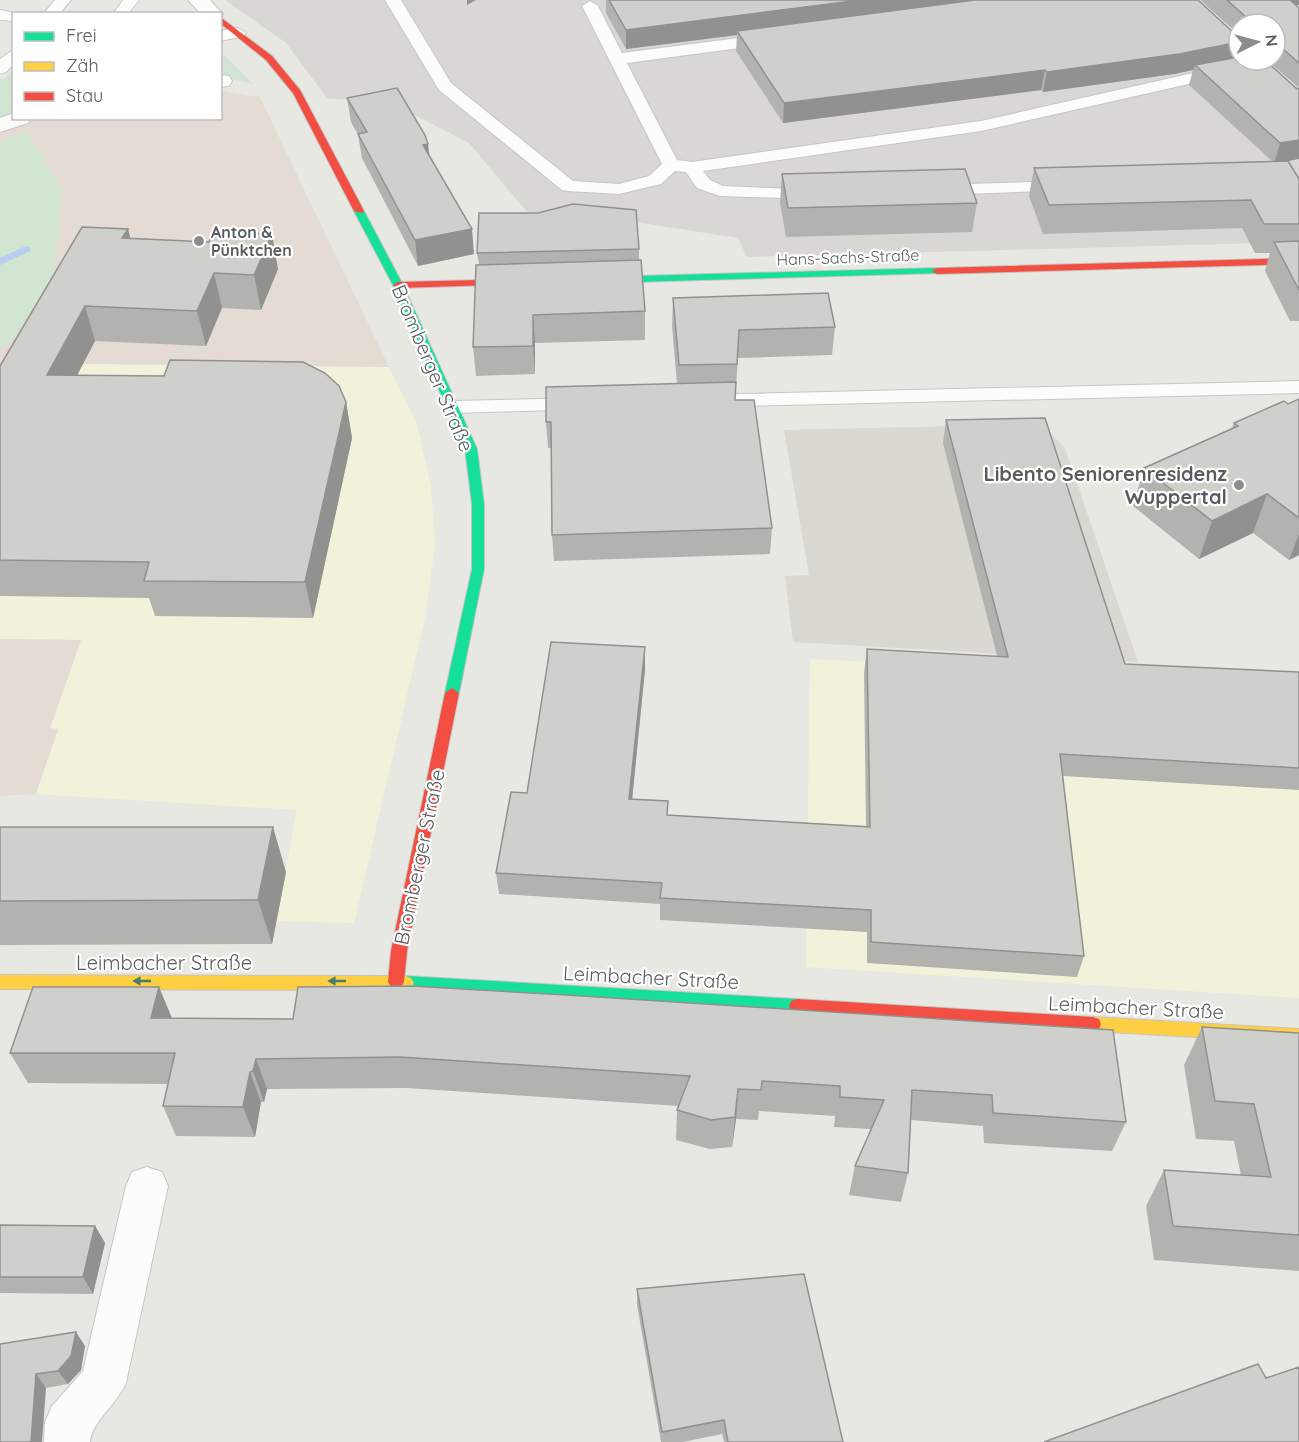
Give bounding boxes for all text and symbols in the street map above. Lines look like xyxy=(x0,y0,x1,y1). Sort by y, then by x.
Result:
legend xyxy=(12,12,222,120)
north arrow xyxy=(1227,12,1287,72)
text: Frei xyxy=(66,24,97,47)
text: N xyxy=(1261,34,1282,47)
text: Zäh xyxy=(66,54,99,77)
text: Stau xyxy=(66,84,103,107)
place label: Anton & Pünktchen xyxy=(211,222,292,260)
marker: Anton & Pünktchen xyxy=(192,234,206,248)
street label: Hans-Sachs-Straße xyxy=(776,245,920,269)
street label: Bromberger Straße xyxy=(387,281,479,455)
place label: Libento Seniorenresidenz Wuppertal xyxy=(983,461,1227,509)
marker: Libento Seniorenresidenz Wuppertal xyxy=(1232,478,1246,492)
street label: Bromberger Straße xyxy=(388,767,450,947)
street label: Leimbacher Straße xyxy=(76,950,252,975)
street label: Leimbacher Straße xyxy=(563,960,739,994)
one-way arrow xyxy=(133,976,152,986)
one-way arrow xyxy=(328,976,347,986)
street label: Leimbacher Straße xyxy=(1048,990,1224,1024)

